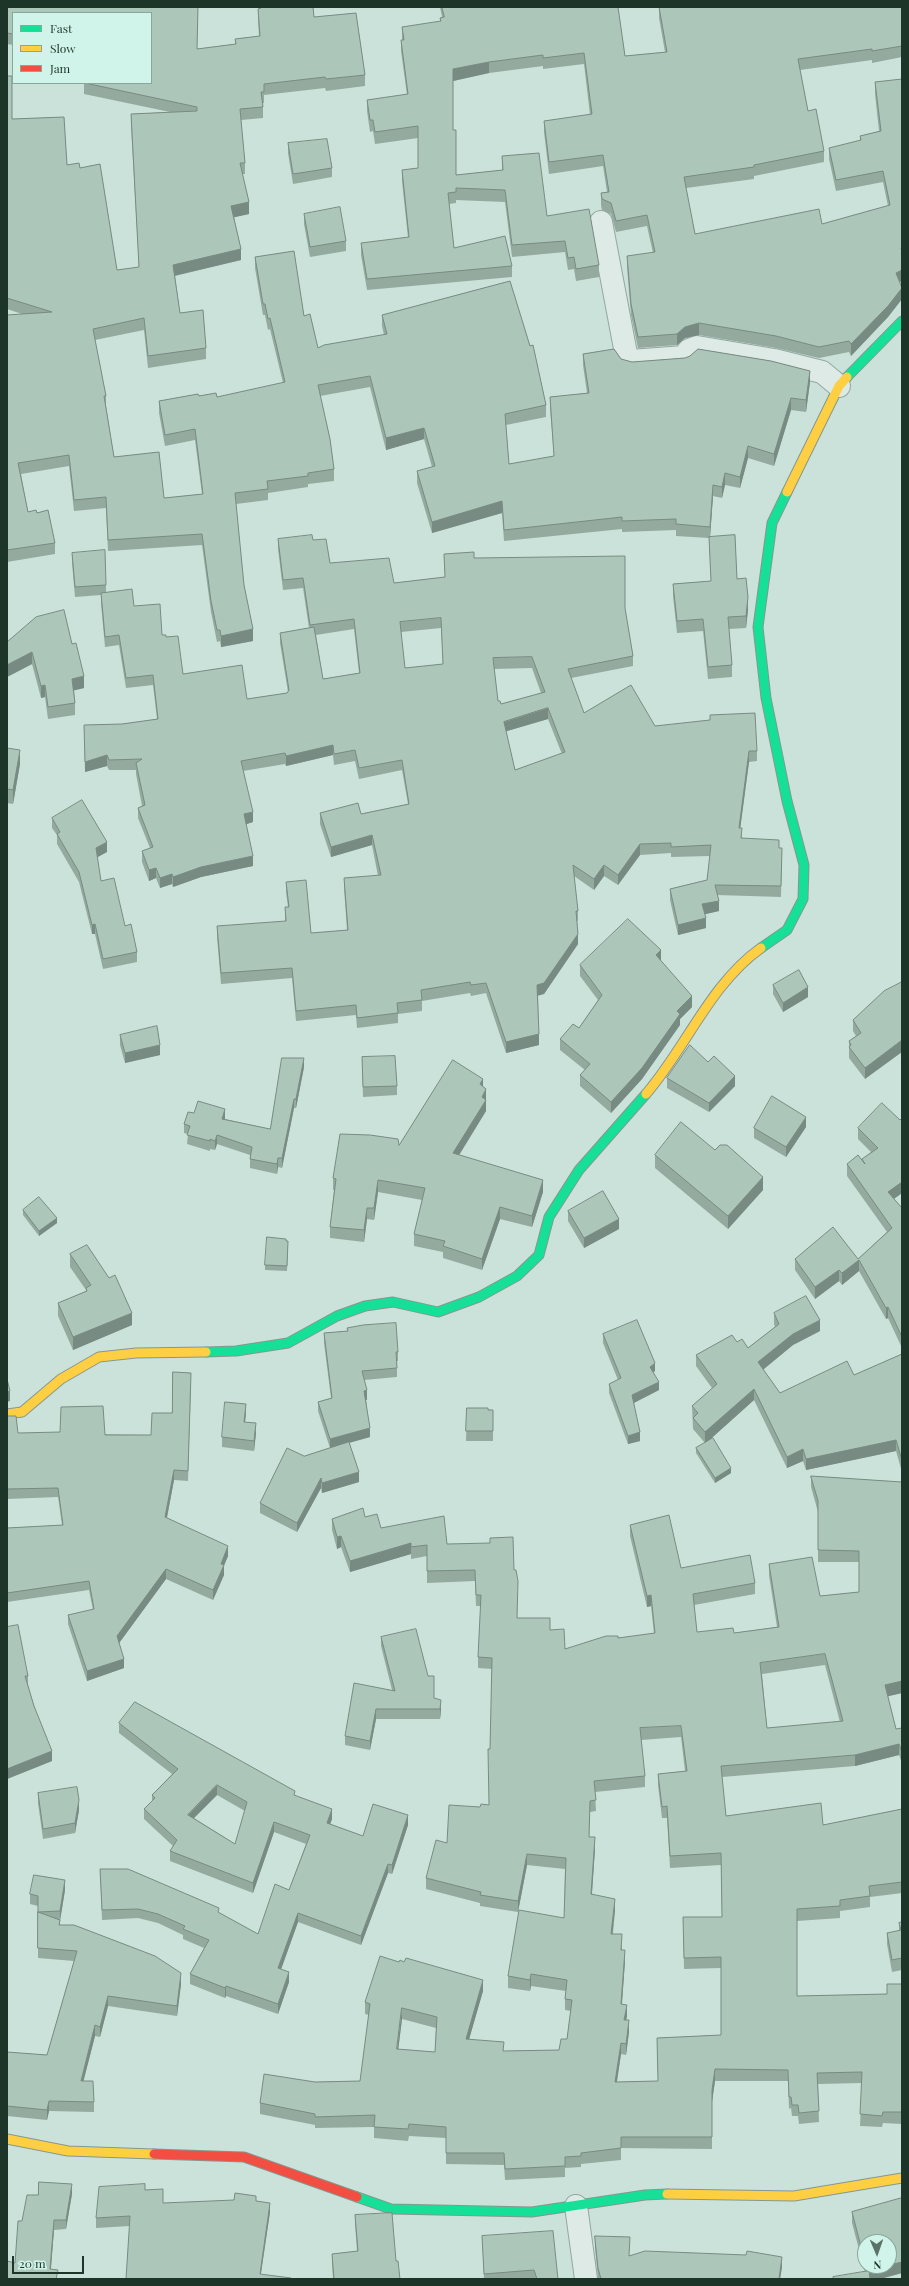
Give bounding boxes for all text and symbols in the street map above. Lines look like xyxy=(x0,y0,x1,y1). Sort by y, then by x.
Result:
legend xyxy=(12,12,152,84)
text: Fast xyxy=(50,20,72,36)
text: Slow xyxy=(50,40,76,56)
text: Jam xyxy=(50,60,70,76)
north arrow xyxy=(857,2234,897,2274)
scale bar xyxy=(14,2248,86,2274)
text: 20 m xyxy=(19,2255,46,2271)
text: N xyxy=(873,2258,882,2273)

